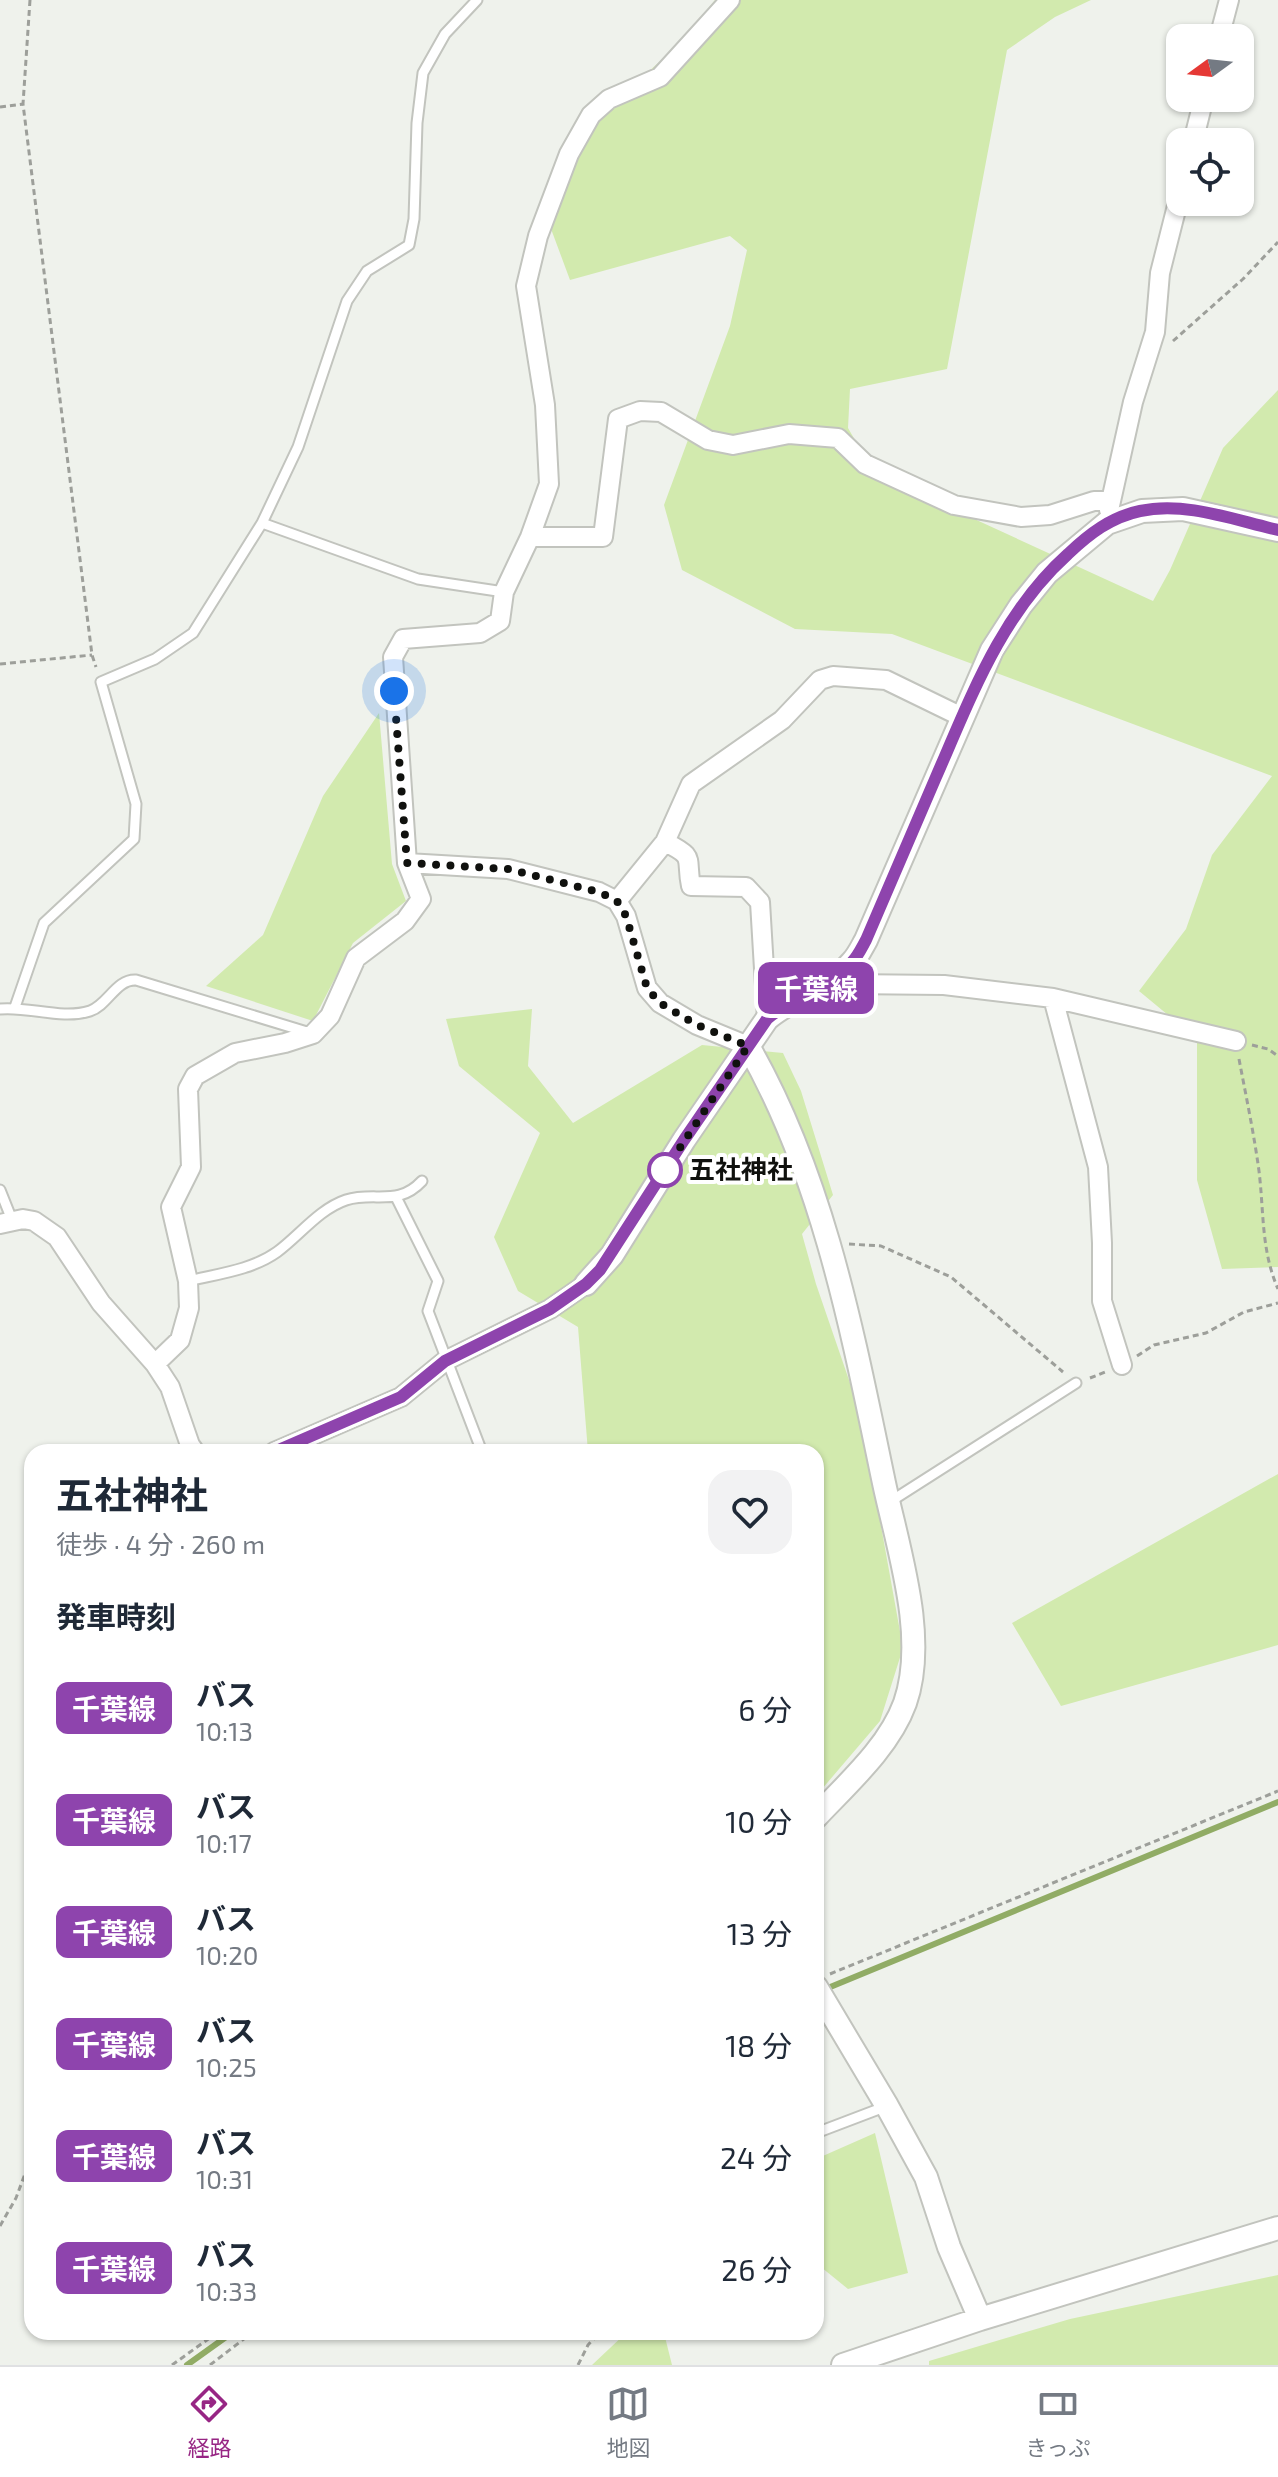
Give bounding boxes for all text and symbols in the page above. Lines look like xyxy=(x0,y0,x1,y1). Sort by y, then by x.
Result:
north arrow xyxy=(1166,24,1254,112)
map controls xyxy=(1166,24,1254,216)
button: locate xyxy=(1166,128,1254,216)
your location xyxy=(374,671,414,711)
line badge: 千葉線 xyxy=(770,962,862,1014)
text: 千葉線 xyxy=(774,971,858,1005)
marker: 五社神社 xyxy=(648,1153,682,1187)
place label: 五社神社 xyxy=(689,1153,793,1184)
button: heart xyxy=(708,1470,792,1554)
text: 五社神社 xyxy=(56,1471,208,1517)
text: 徒歩 · 4 分 · 260 m xyxy=(56,1528,265,1559)
text: 発車時刻 xyxy=(56,1598,176,1634)
text: バス xyxy=(196,1676,256,1712)
text: 千葉線 xyxy=(72,1691,156,1725)
text: 6 分 xyxy=(738,1691,792,1727)
text: 10:13 xyxy=(196,1715,253,1746)
text: バス xyxy=(196,1788,256,1824)
text: 千葉線 xyxy=(72,1803,156,1837)
text: 10 分 xyxy=(725,1803,792,1839)
text: 10:17 xyxy=(196,1827,252,1858)
text: バス xyxy=(196,1900,256,1936)
text: 千葉線 xyxy=(72,1915,156,1949)
text: 13 分 xyxy=(727,1915,792,1951)
text: 10:20 xyxy=(196,1939,258,1970)
text: バス xyxy=(196,2012,256,2048)
text: 千葉線 xyxy=(72,2027,156,2061)
text: 18 分 xyxy=(725,2027,792,2063)
text: 10:25 xyxy=(196,2051,257,2082)
text: バス xyxy=(196,2124,256,2160)
text: 千葉線 xyxy=(72,2139,156,2173)
text: 24 分 xyxy=(720,2139,792,2175)
text: 10:31 xyxy=(196,2163,253,2194)
text: バス xyxy=(196,2236,256,2272)
text: 千葉線 xyxy=(72,2251,156,2285)
text: 26 分 xyxy=(721,2251,792,2287)
text: 10:33 xyxy=(196,2275,257,2306)
tab: 経路 xyxy=(187,2382,231,2462)
tab: 地図 xyxy=(606,2382,650,2462)
tab: きっぷ xyxy=(1025,2382,1091,2462)

